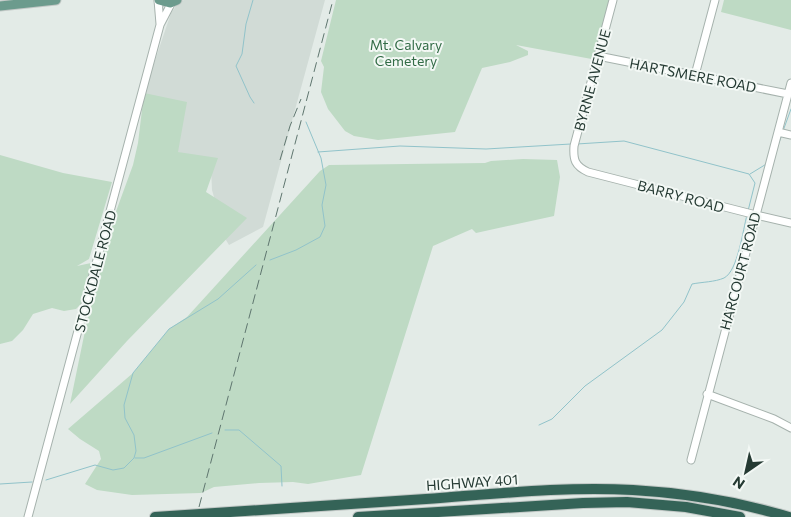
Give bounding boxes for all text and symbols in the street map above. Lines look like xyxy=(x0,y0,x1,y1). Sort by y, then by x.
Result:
street label: BYRNE AVENUE xyxy=(570,27,614,133)
park label: Mt. Calvary Cemetery xyxy=(370,36,442,69)
street label: HARTSMERE ROAD xyxy=(628,54,758,96)
street label: BARRY ROAD xyxy=(636,176,726,216)
street label: STOCKDALE ROAD xyxy=(71,208,119,334)
street label: HARCOURT ROAD xyxy=(716,210,764,332)
north arrow xyxy=(721,447,771,497)
street label: HIGHWAY 401 xyxy=(425,470,519,494)
text: N xyxy=(729,473,748,493)

